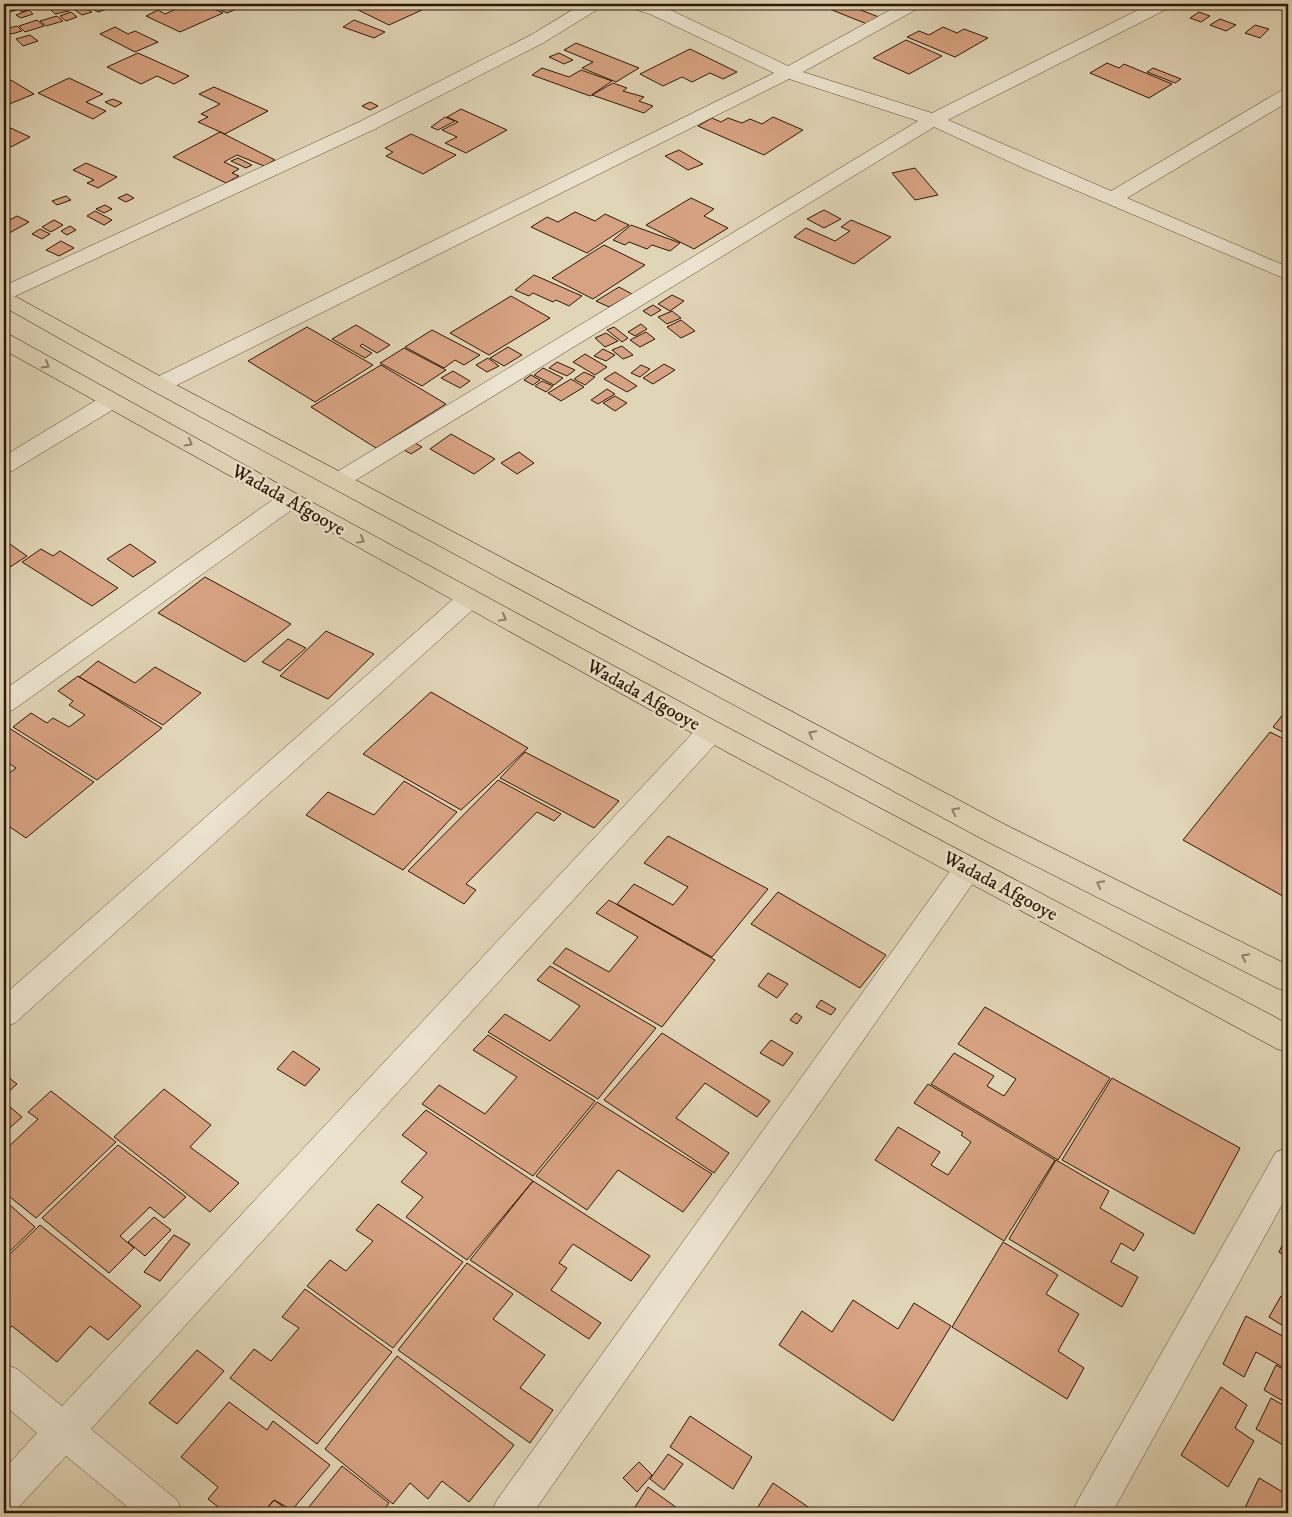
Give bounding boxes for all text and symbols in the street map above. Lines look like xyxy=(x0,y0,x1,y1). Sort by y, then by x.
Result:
one-way arrow xyxy=(41,358,50,368)
one-way arrow xyxy=(183,436,192,446)
street label: Wadada Afgooye xyxy=(227,459,349,541)
one-way arrow xyxy=(355,533,364,543)
one-way arrow xyxy=(498,611,507,621)
street label: Wadada Afgooye xyxy=(582,654,704,736)
one-way arrow xyxy=(808,730,817,740)
one-way arrow xyxy=(951,807,960,817)
street label: Wadada Afgooye xyxy=(938,846,1062,926)
one-way arrow xyxy=(1096,881,1105,891)
one-way arrow xyxy=(1241,953,1250,963)

